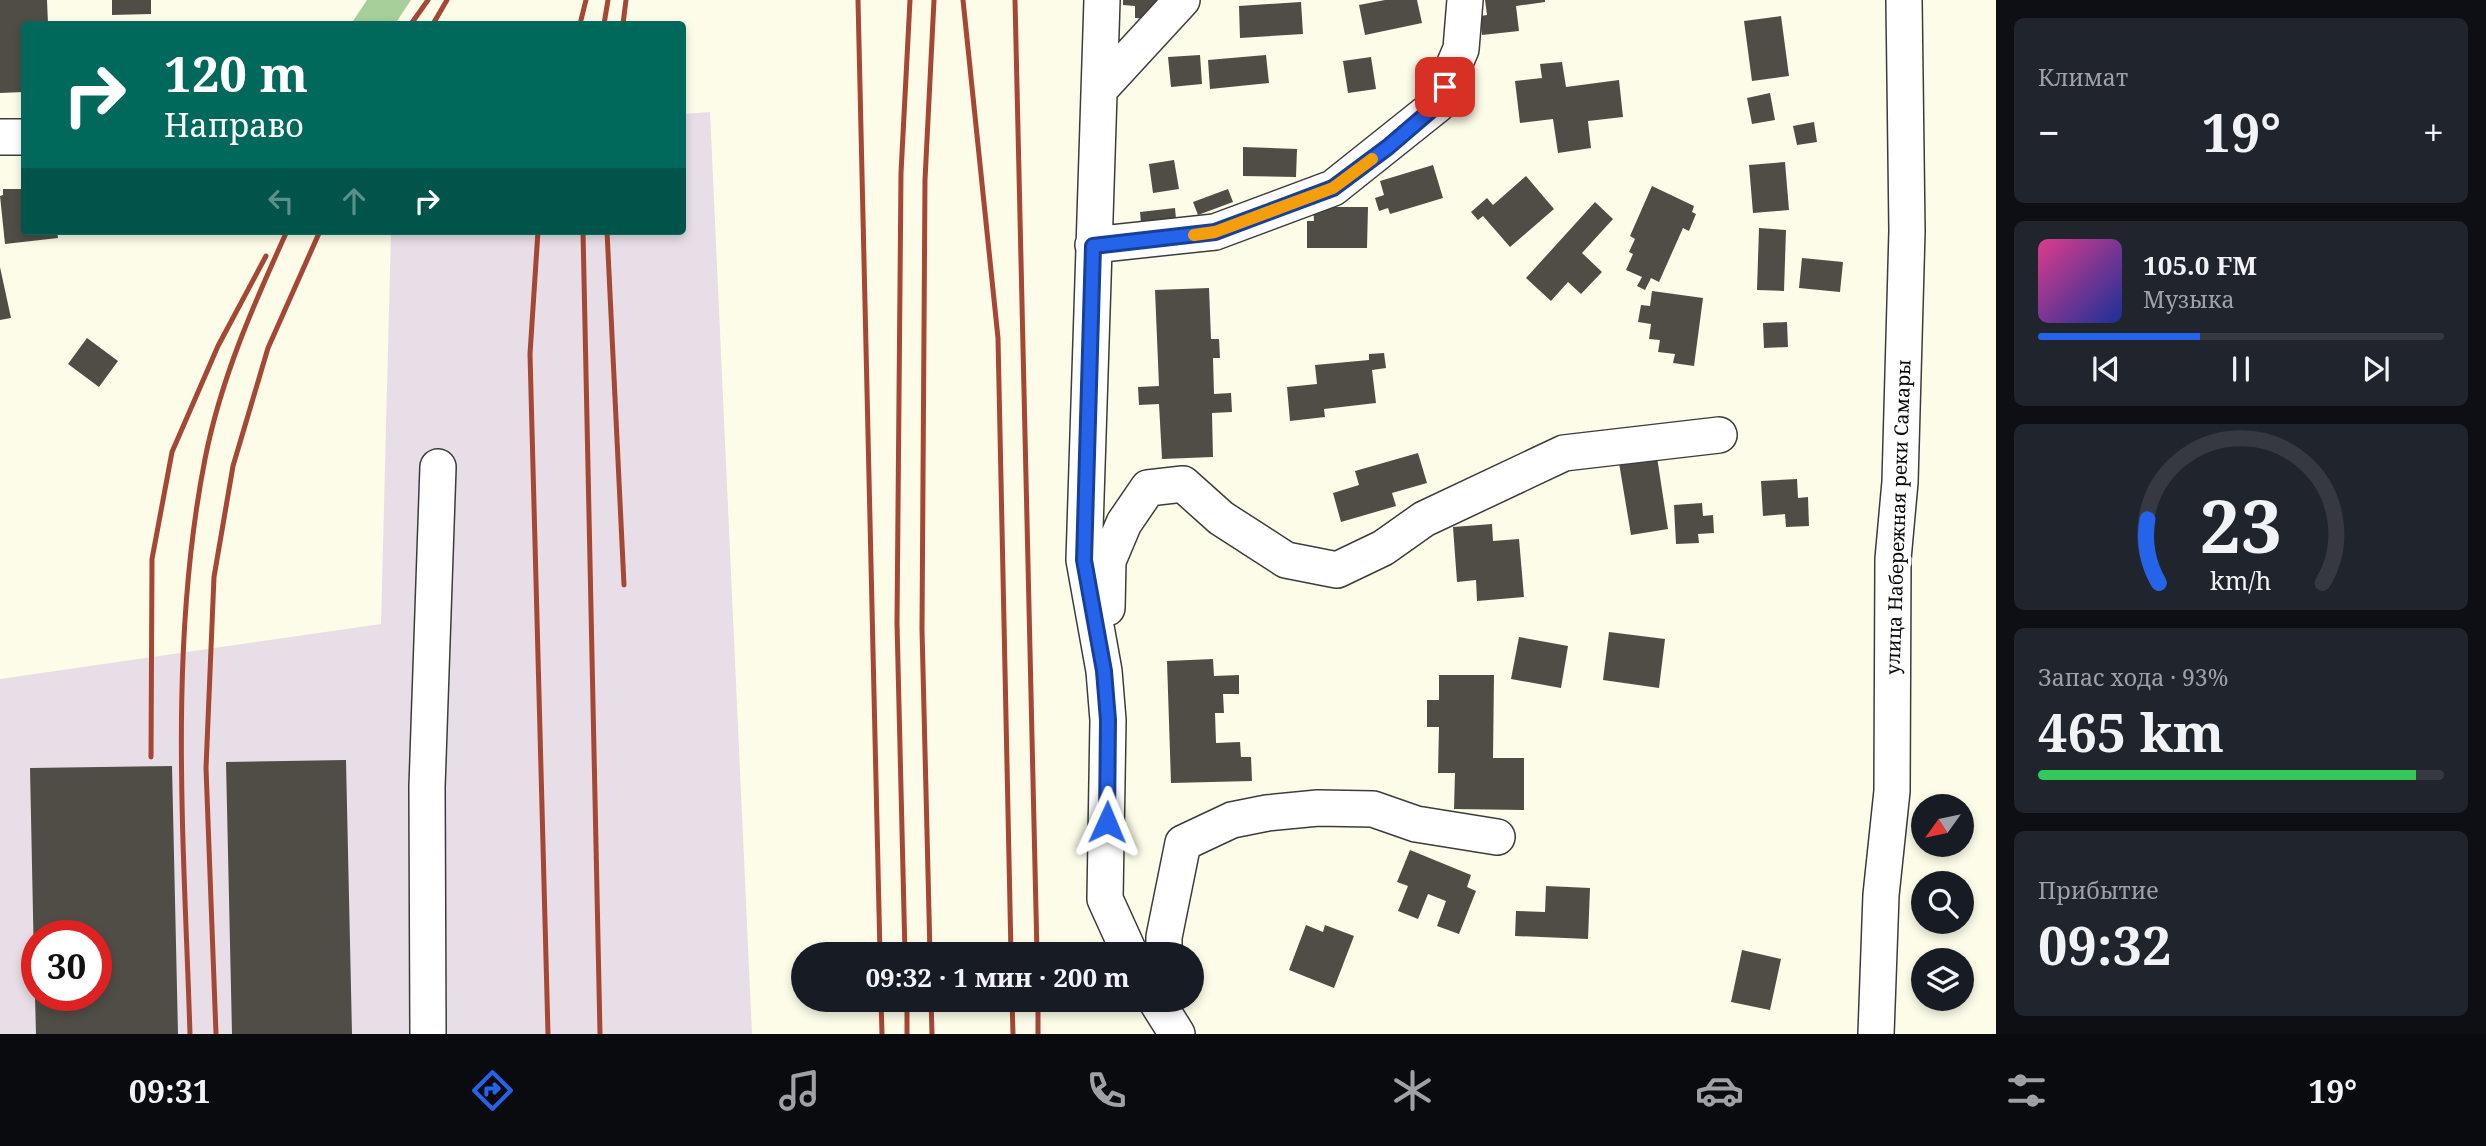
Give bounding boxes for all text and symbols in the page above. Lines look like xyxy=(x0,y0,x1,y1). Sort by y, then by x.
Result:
text: 120 m xyxy=(164,40,308,106)
icon: right xyxy=(49,49,140,140)
pin xyxy=(1415,57,1475,117)
text: Климат xyxy=(2038,61,2128,93)
icon: arrive xyxy=(1426,68,1464,106)
text: 19° xyxy=(2202,96,2281,167)
text: Направо xyxy=(164,103,304,146)
text: − xyxy=(2038,106,2060,158)
text: + xyxy=(2423,106,2444,158)
icon: left xyxy=(262,182,300,220)
icon: ahead xyxy=(335,182,373,220)
icon: right xyxy=(408,182,446,220)
text: 105.0 FM xyxy=(2143,247,2257,283)
text: Музыка xyxy=(2143,283,2235,315)
icon: previous xyxy=(2087,350,2125,388)
icon: pause xyxy=(2222,350,2260,388)
icon: next xyxy=(2357,350,2395,388)
street label: улица Набережная реки Самары xyxy=(1880,359,1916,675)
text: 23 xyxy=(2200,475,2282,574)
text: km/h xyxy=(2210,563,2272,597)
text: Запас хода · 93% xyxy=(2038,661,2228,693)
text: 465 km xyxy=(2038,696,2224,767)
position arrow xyxy=(1070,785,1144,859)
north arrow xyxy=(1911,794,1974,858)
map controls xyxy=(1911,794,1974,1011)
button: search xyxy=(1911,871,1974,934)
text: Прибытие xyxy=(2038,874,2159,906)
text: 09:32 xyxy=(2038,909,2171,980)
speed limit sign: 30 xyxy=(21,920,112,1011)
button: layers xyxy=(1911,948,1974,1011)
text: 09:32 · 1 мин · 200 m xyxy=(865,959,1130,995)
icon: directions xyxy=(468,1066,517,1115)
icon: music xyxy=(775,1066,824,1115)
icon: phone xyxy=(1082,1066,1131,1115)
icon: climate xyxy=(1388,1066,1437,1115)
icon: car xyxy=(1695,1066,1744,1115)
icon: filters xyxy=(2002,1066,2051,1115)
text: 09:31 xyxy=(129,1069,211,1112)
text: 19° xyxy=(2308,1069,2357,1112)

